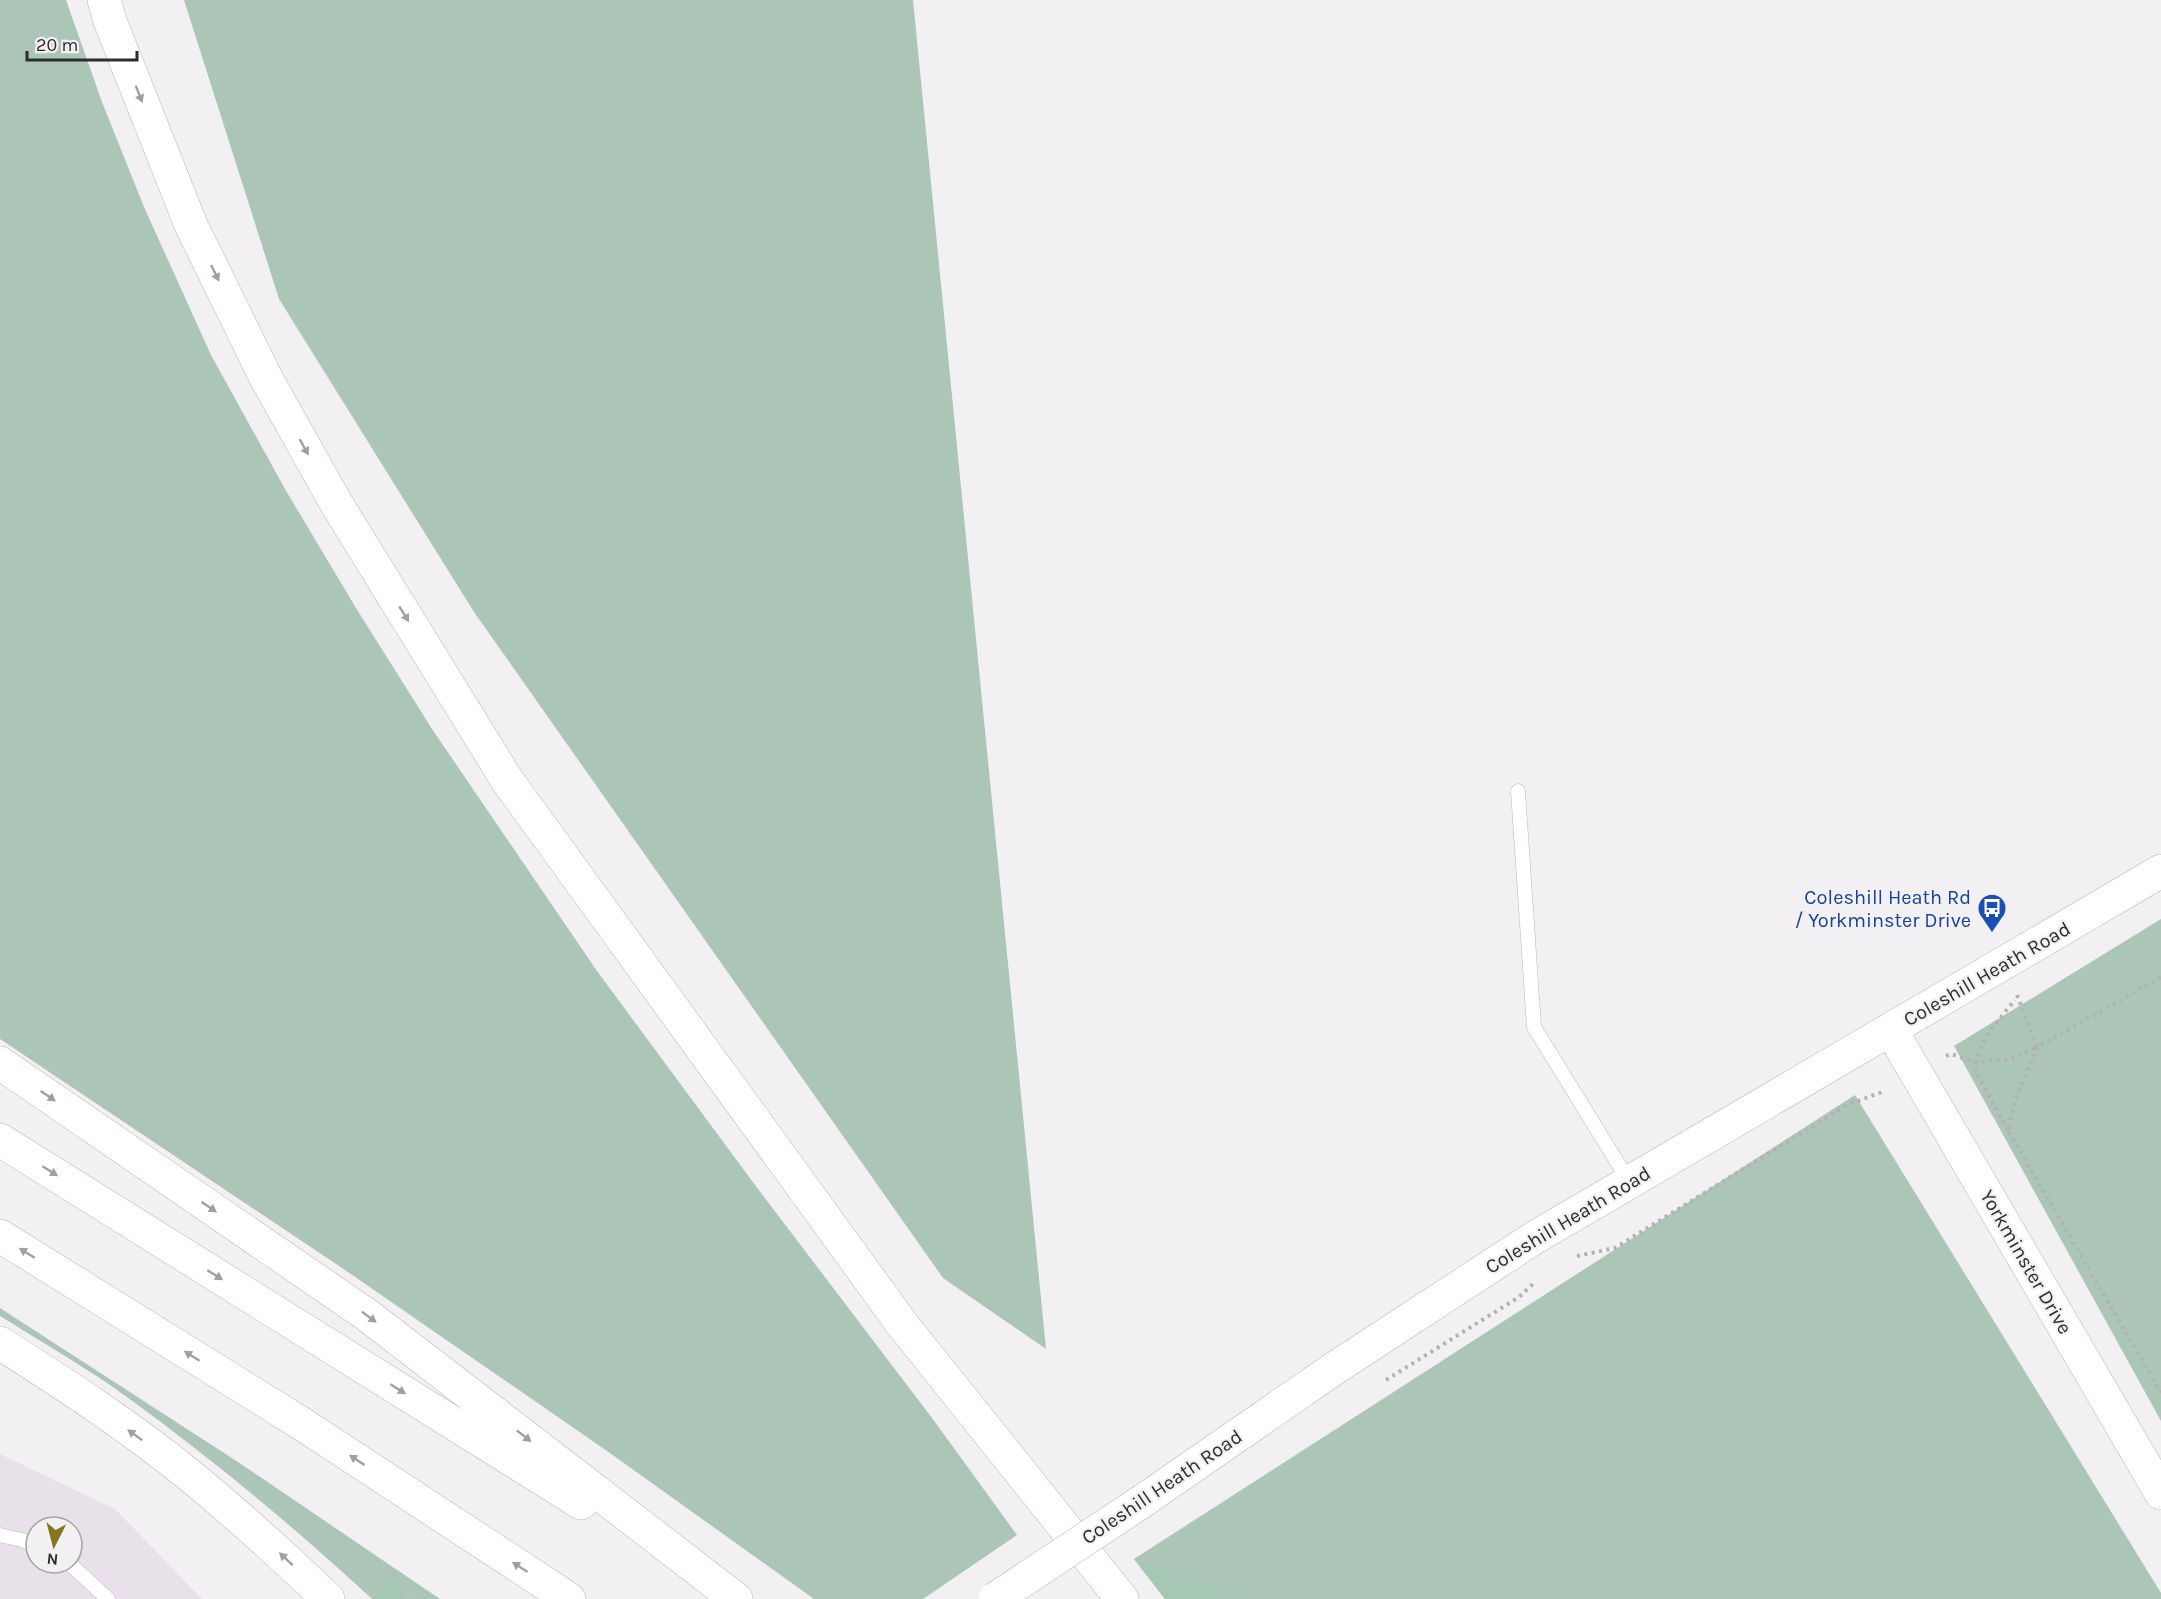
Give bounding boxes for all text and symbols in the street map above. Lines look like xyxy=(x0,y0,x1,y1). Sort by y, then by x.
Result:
scale bar xyxy=(27,24,136,62)
text: 20 m xyxy=(36,34,78,56)
one-way arrow xyxy=(135,85,144,103)
one-way arrow xyxy=(210,265,220,282)
one-way arrow xyxy=(299,439,309,456)
one-way arrow xyxy=(399,606,410,622)
place label: Coleshill Heath Rd / Yorkminster Drive xyxy=(1795,886,1971,932)
bus stop icon: Coleshill Heath Rd / Yorkminster Drive xyxy=(1976,892,2008,934)
street label: Coleshill Heath Road xyxy=(1900,917,2074,1031)
one-way arrow xyxy=(40,1090,56,1102)
street label: Coleshill Heath Road xyxy=(1481,1162,1655,1278)
one-way arrow xyxy=(42,1166,58,1177)
street label: Yorkminster Drive xyxy=(1975,1186,2077,1338)
one-way arrow xyxy=(201,1201,217,1212)
one-way arrow xyxy=(19,1247,35,1258)
one-way arrow xyxy=(207,1269,223,1280)
one-way arrow xyxy=(361,1311,377,1323)
one-way arrow xyxy=(184,1350,200,1361)
one-way arrow xyxy=(390,1384,406,1395)
street label: Coleshill Heath Road xyxy=(1077,1425,1247,1549)
one-way arrow xyxy=(128,1430,143,1442)
one-way arrow xyxy=(516,1430,532,1442)
one-way arrow xyxy=(349,1455,365,1466)
north arrow xyxy=(24,1515,84,1575)
text: N xyxy=(46,1549,59,1569)
one-way arrow xyxy=(279,1553,294,1566)
one-way arrow xyxy=(512,1562,528,1573)

